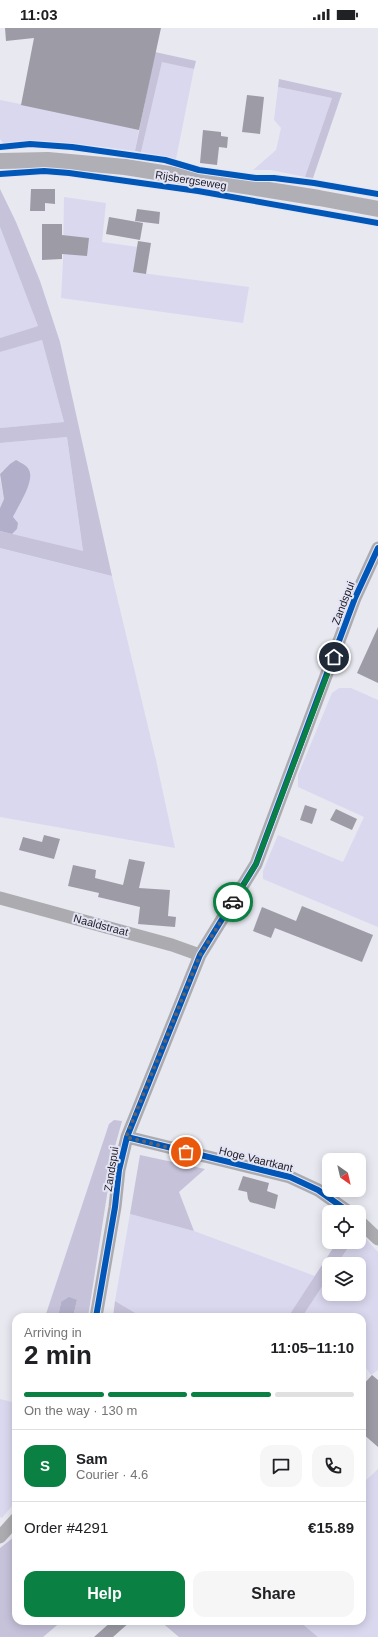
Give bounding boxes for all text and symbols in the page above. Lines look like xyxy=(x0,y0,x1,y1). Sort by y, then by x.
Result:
text: 11:03 xyxy=(20,6,58,23)
street label: Rijsbergseweg xyxy=(154,168,228,192)
street label: Zandspui xyxy=(329,580,357,626)
pin xyxy=(317,640,351,674)
icon: home xyxy=(323,646,345,668)
courier xyxy=(213,882,253,922)
icon: car xyxy=(222,891,244,913)
street label: Naaldstraat xyxy=(72,912,130,938)
pin xyxy=(169,1135,203,1169)
icon: bag xyxy=(175,1141,197,1163)
street label: Hoge Vaartkant xyxy=(218,1144,294,1174)
street label: Zandspui xyxy=(102,1146,120,1192)
north arrow xyxy=(322,1153,366,1197)
map controls xyxy=(322,1153,366,1301)
button: locate xyxy=(322,1205,366,1249)
button: layers xyxy=(322,1257,366,1301)
text: Arriving in xyxy=(24,1325,82,1340)
text: 11:05–11:10 xyxy=(271,1339,354,1356)
text: 2 min xyxy=(24,1340,92,1370)
text: On the way · 130 m xyxy=(24,1403,137,1418)
button: chat xyxy=(260,1445,302,1487)
button: phone xyxy=(312,1445,354,1487)
text: Sam xyxy=(76,1450,108,1467)
text: S xyxy=(40,1457,50,1474)
text: Courier · 4.6 xyxy=(76,1467,148,1482)
text: Order #4291 xyxy=(24,1519,108,1536)
text: €15.89 xyxy=(308,1519,354,1536)
button: Help xyxy=(24,1571,185,1617)
button: Share xyxy=(193,1571,354,1617)

